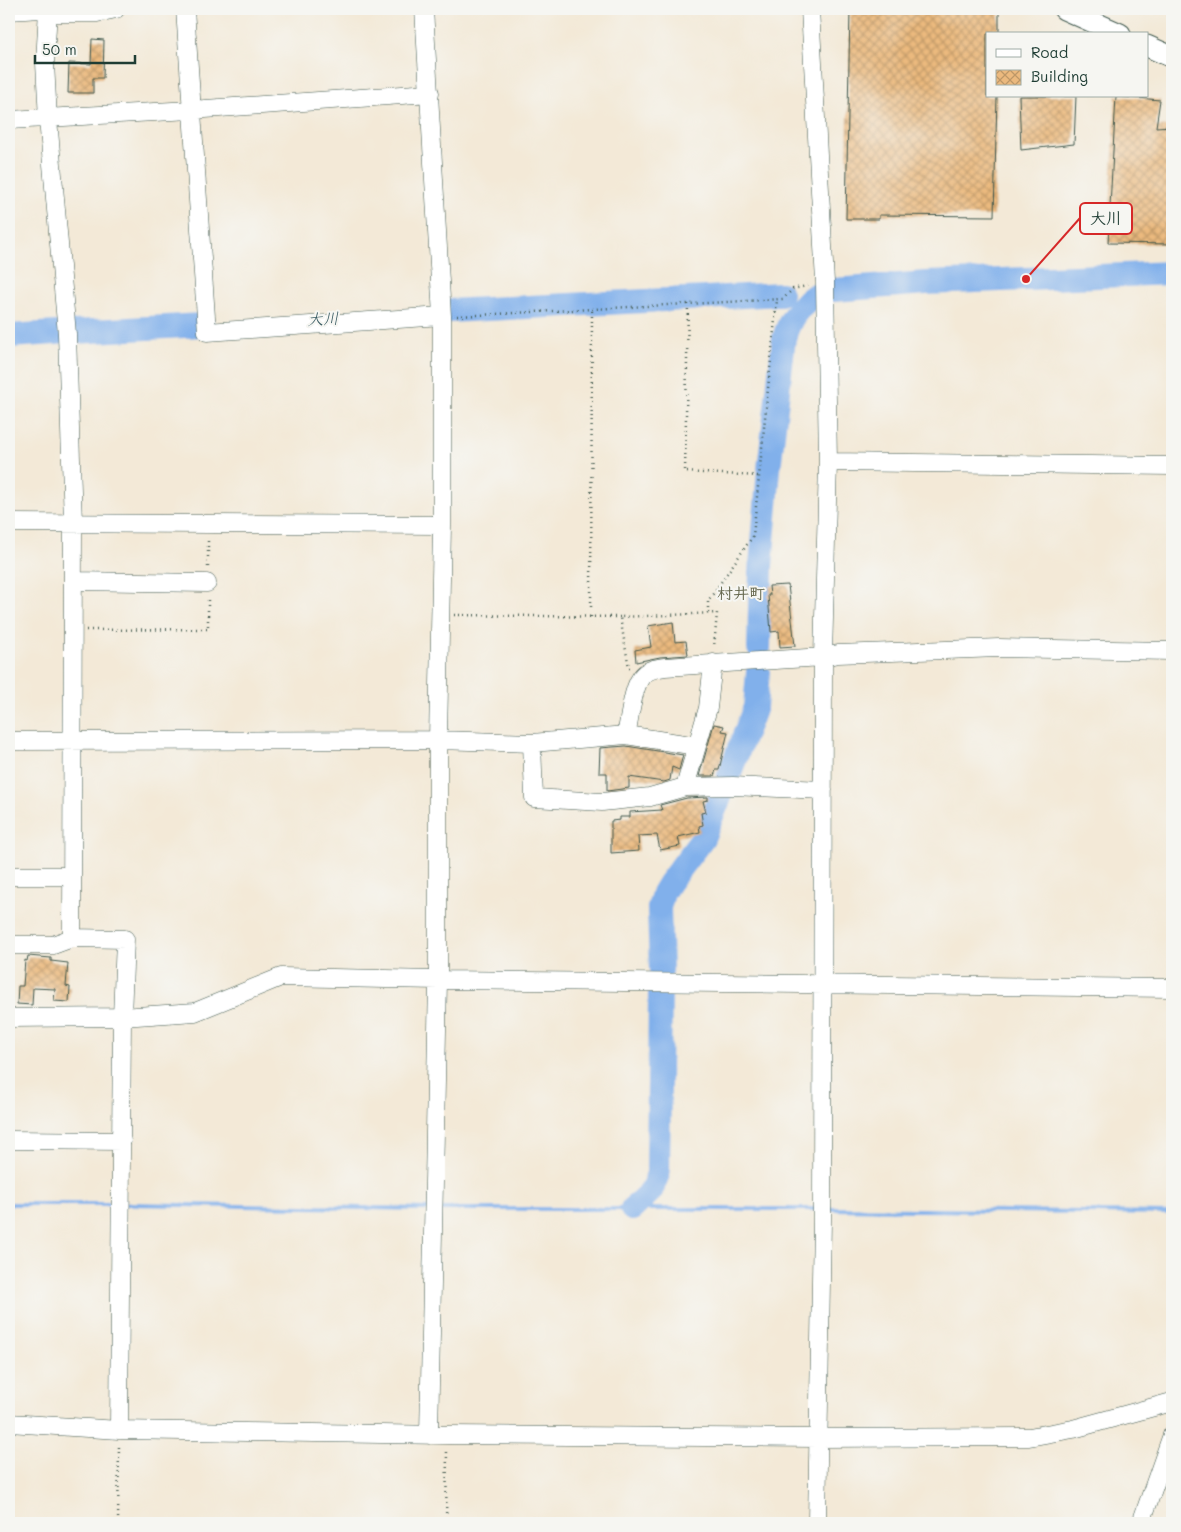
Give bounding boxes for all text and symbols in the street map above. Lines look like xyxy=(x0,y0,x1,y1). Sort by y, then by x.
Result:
scale bar xyxy=(35,32,135,64)
legend xyxy=(986,32,1148,98)
text: 50 m xyxy=(42,39,77,59)
text: Road xyxy=(1031,42,1068,62)
text: Building xyxy=(1031,66,1088,86)
callout: 大川 xyxy=(1080,203,1132,234)
text: 大川 xyxy=(1090,207,1122,228)
water label: 大川 xyxy=(306,307,340,329)
district label: 村井町 xyxy=(717,582,765,603)

